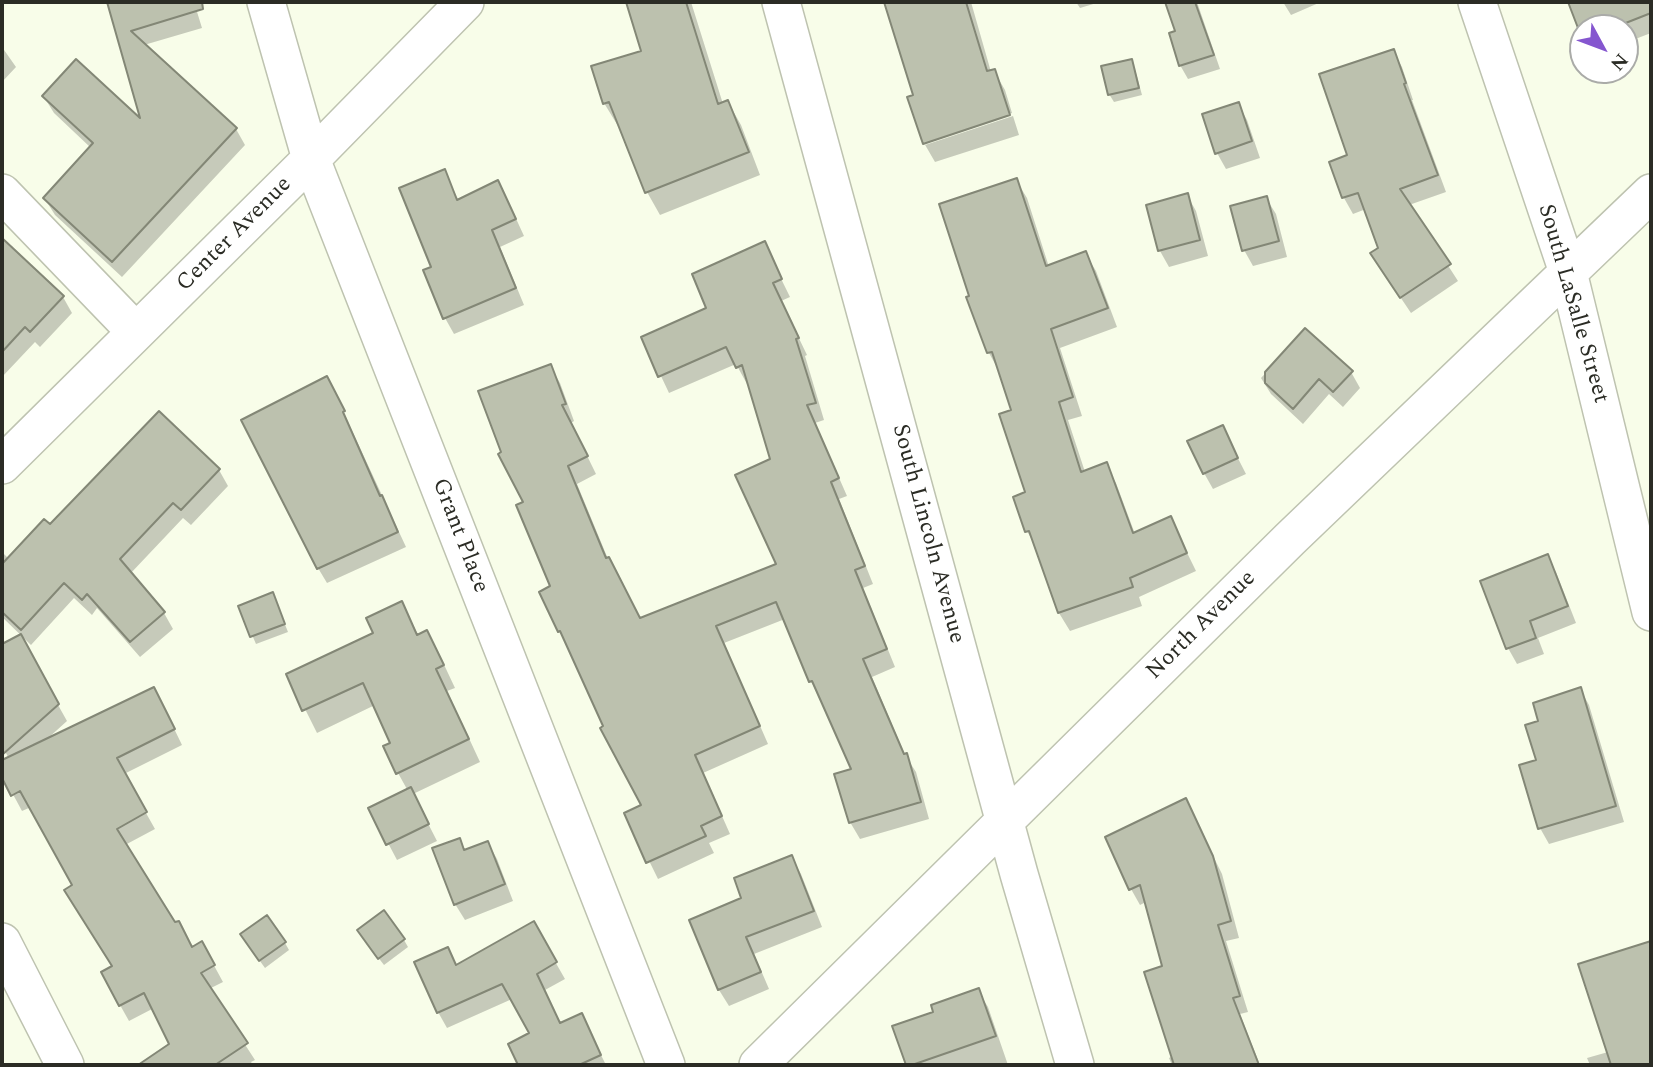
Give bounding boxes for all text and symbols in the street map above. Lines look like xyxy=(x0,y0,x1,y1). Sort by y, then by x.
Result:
north arrow xyxy=(1569,14,1639,84)
text: N xyxy=(1603,46,1635,77)
street label: Center Avenue xyxy=(172,172,298,298)
street label: South LaSalle Street xyxy=(1530,201,1614,407)
street label: South Lincoln Avenue xyxy=(884,421,970,647)
street label: Grant Place xyxy=(425,475,493,597)
street label: North Avenue xyxy=(1142,566,1262,686)

